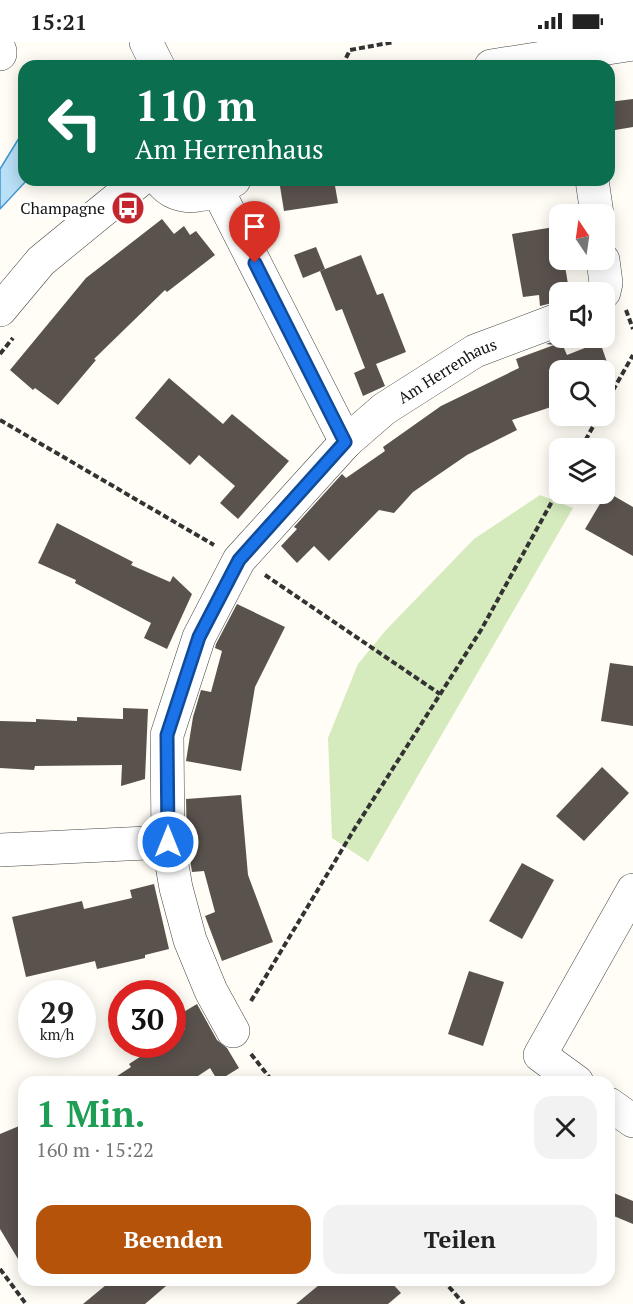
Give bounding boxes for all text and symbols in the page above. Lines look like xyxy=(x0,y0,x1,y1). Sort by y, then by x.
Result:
text: 15:21 xyxy=(30,7,87,36)
text: 110 m xyxy=(135,77,256,133)
icon: left xyxy=(36,84,114,162)
text: Am Herrenhaus xyxy=(135,131,324,167)
bus stop icon: Champagne xyxy=(110,190,146,226)
place label: Champagne xyxy=(20,197,105,219)
pin xyxy=(229,201,280,263)
north arrow xyxy=(549,204,615,270)
map controls xyxy=(549,204,615,504)
icon: arrive xyxy=(238,210,271,243)
button: sound xyxy=(549,282,615,348)
street label: Am Herrenhaus xyxy=(393,333,500,408)
button: search xyxy=(549,360,615,426)
button: layers xyxy=(549,438,615,504)
position arrow xyxy=(136,810,200,874)
speed limit sign: 30 xyxy=(108,980,186,1058)
text: 29 xyxy=(40,992,74,1032)
text: km/h xyxy=(40,1024,74,1044)
text: 1 Min. xyxy=(36,1090,145,1137)
button: close xyxy=(534,1096,597,1159)
text: 160 m · 15:22 xyxy=(36,1136,154,1163)
button: Beenden xyxy=(36,1205,311,1274)
button: Teilen xyxy=(323,1205,597,1274)

